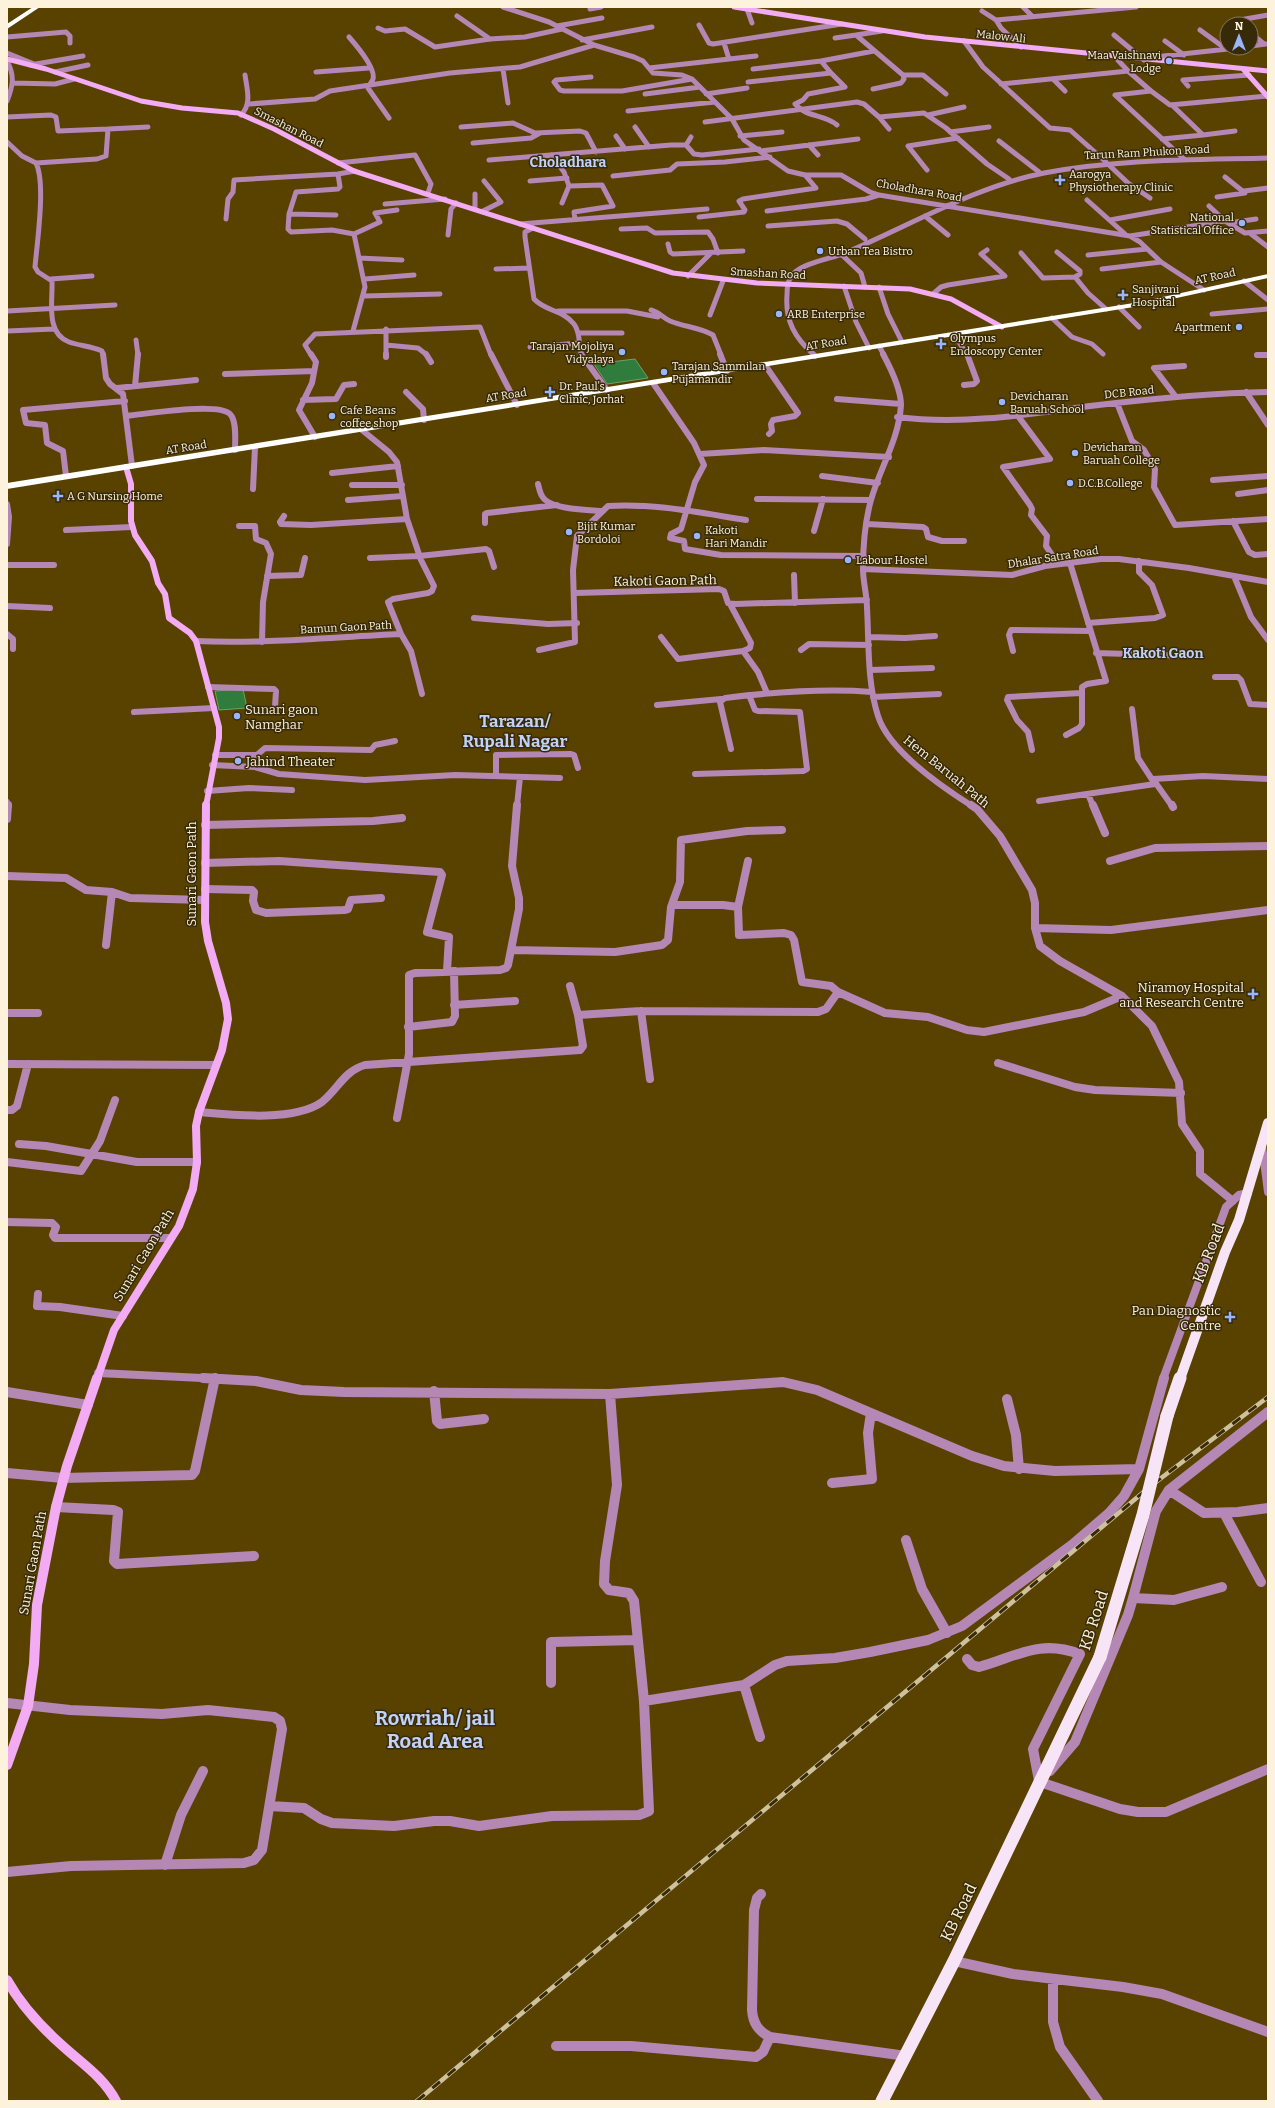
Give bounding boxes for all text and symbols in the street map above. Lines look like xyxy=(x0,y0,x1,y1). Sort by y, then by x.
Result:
north arrow xyxy=(1219,16,1259,56)
text: N xyxy=(1235,20,1244,33)
street label: Malow Ali xyxy=(975,27,1027,46)
place label: Maa Vaishnavi Lodge xyxy=(1087,49,1162,75)
marker: Maa Vaishnavi Lodge xyxy=(1164,56,1174,66)
street label: Smashan Road xyxy=(252,104,326,151)
street label: Tarun Ram Phukon Road xyxy=(1084,143,1211,162)
district label: Choladhara xyxy=(530,154,607,171)
place label: Aarogya Physiotherapy Clinic xyxy=(1069,168,1173,194)
marker: Aarogya Physiotherapy Clinic xyxy=(1054,174,1066,186)
street label: Choladhara Road xyxy=(875,177,963,205)
place label: National Statistical Office xyxy=(1150,211,1234,237)
marker: National Statistical Office xyxy=(1237,218,1247,228)
place label: Urban Tea Bistro xyxy=(828,245,913,258)
marker: Urban Tea Bistro xyxy=(815,246,825,256)
street label: Smashan Road xyxy=(730,265,807,282)
street label: AT Road xyxy=(1194,266,1237,287)
place label: Sanjivani Hospital xyxy=(1132,283,1180,309)
marker: Sanjivani Hospital xyxy=(1117,289,1129,301)
place label: ARB Enterprise xyxy=(787,308,865,321)
marker: ARB Enterprise xyxy=(774,309,784,319)
place label: Apartment xyxy=(1175,321,1231,334)
marker: Apartment xyxy=(1234,322,1244,332)
place label: Olympus Endoscopy Center xyxy=(950,332,1043,358)
street label: AT Road xyxy=(805,334,848,353)
marker: Olympus Endoscopy Center xyxy=(935,338,947,350)
place label: Tarajan Mojoliya Vidyalaya xyxy=(530,340,614,366)
marker: Tarajan Mojoliya Vidyalaya xyxy=(617,347,627,357)
place label: Tarajan Sammilan Pujamandir xyxy=(672,360,765,386)
marker: Tarajan Sammilan Pujamandir xyxy=(659,367,669,377)
place label: Dr. Paul's Clinic, Jorhat xyxy=(559,380,624,406)
street label: DCB Road xyxy=(1103,383,1155,402)
street label: AT Road xyxy=(485,386,528,405)
marker: Dr. Paul's Clinic, Jorhat xyxy=(544,386,556,398)
place label: Devicharan Baruah School xyxy=(1010,390,1084,416)
marker: Devicharan Baruah School xyxy=(997,397,1007,407)
place label: Cafe Beans coffee shop xyxy=(340,404,399,430)
marker: Cafe Beans coffee shop xyxy=(327,411,337,421)
street label: AT Road xyxy=(165,438,208,457)
place label: Devicharan Baruah College xyxy=(1083,441,1160,467)
marker: Devicharan Baruah College xyxy=(1070,448,1080,458)
place label: D.C.B.College xyxy=(1078,477,1142,490)
marker: D.C.B.College xyxy=(1065,478,1075,488)
marker: A G Nursing Home xyxy=(52,490,64,502)
place label: A G Nursing Home xyxy=(67,490,163,503)
place label: Bijit Kumar Bordoloi xyxy=(577,520,635,546)
place label: Kakoti Hari Mandir xyxy=(705,524,767,550)
marker: Bijit Kumar Bordoloi xyxy=(564,527,574,537)
marker: Kakoti Hari Mandir xyxy=(692,531,702,541)
street label: Dhalar Satra Road xyxy=(1007,544,1100,571)
place label: Labour Hostel xyxy=(856,554,928,567)
marker: Labour Hostel xyxy=(843,555,853,565)
street label: Kakoti Gaon Path xyxy=(613,572,717,589)
street label: Bamun Gaon Path xyxy=(300,619,392,636)
district label: Kakoti Gaon xyxy=(1123,645,1203,662)
place label: Sunari gaon Namghar xyxy=(245,702,319,732)
marker: Sunari gaon Namghar xyxy=(232,711,242,721)
district label: Tarazan/ Rupali Nagar xyxy=(463,711,567,752)
street label: Hem Baruah Path xyxy=(901,732,993,811)
place label: Jahind Theater xyxy=(245,754,335,769)
marker: Jahind Theater xyxy=(233,756,243,766)
street label: Sunari Gaon Path xyxy=(184,821,199,927)
place label: Niramoy Hospital and Research Centre xyxy=(1119,980,1244,1010)
marker: Niramoy Hospital and Research Centre xyxy=(1247,988,1259,1000)
street label: Sunari Gaon Path xyxy=(110,1206,177,1304)
street label: KB Road xyxy=(1188,1220,1229,1285)
place label: Pan Diagnostic Centre xyxy=(1131,1303,1221,1333)
marker: Pan Diagnostic Centre xyxy=(1224,1311,1236,1323)
street label: Sunari Gaon Path xyxy=(16,1510,49,1616)
street label: KB Road xyxy=(1075,1587,1112,1653)
district label: Rowriah/ jail Road Area xyxy=(375,1706,495,1753)
street label: KB Road xyxy=(936,1880,981,1944)

